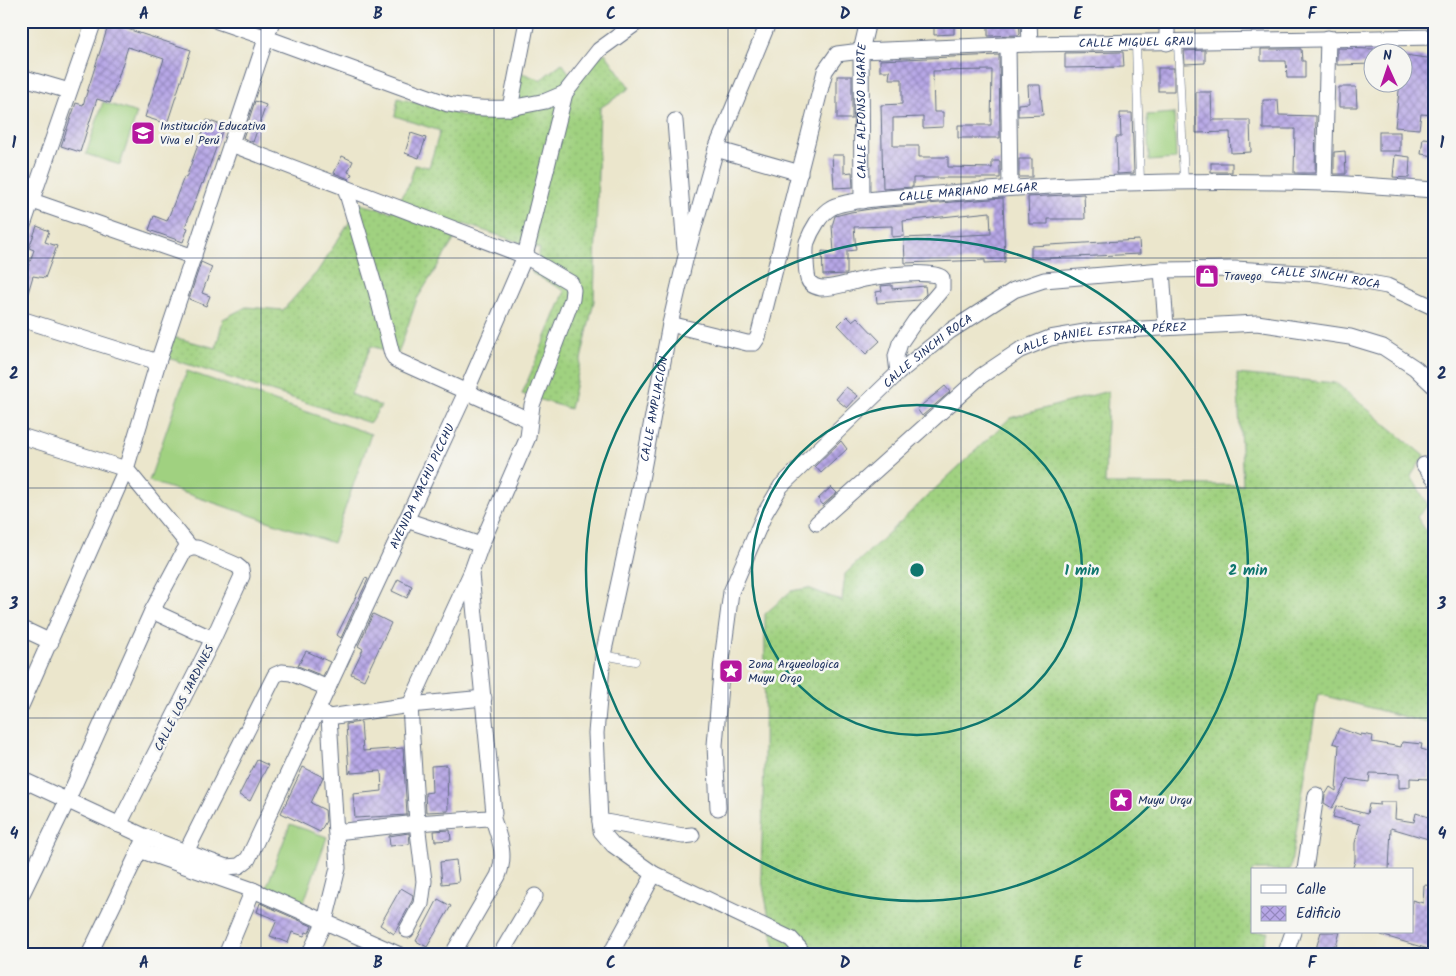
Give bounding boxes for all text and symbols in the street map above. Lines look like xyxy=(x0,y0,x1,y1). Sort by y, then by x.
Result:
text: A xyxy=(139,2,149,27)
text: B xyxy=(373,2,383,27)
text: C xyxy=(606,2,616,27)
text: D xyxy=(840,2,851,27)
text: E xyxy=(1074,2,1084,27)
text: F xyxy=(1308,2,1318,27)
street label: CALLE MIGUEL GRAU xyxy=(1079,32,1193,53)
street label: CALLE ALFONSO UGARTE xyxy=(852,40,873,179)
north arrow xyxy=(1364,42,1414,92)
text: N xyxy=(1382,45,1393,67)
place label: Institución Educativa Viva el Perú xyxy=(160,117,266,150)
school or university icon: Institución Educativa Viva el Perú xyxy=(130,120,156,146)
text: 1 xyxy=(12,131,17,156)
text: 1 xyxy=(1440,131,1445,156)
street label: CALLE MARIANO MELGAR xyxy=(898,178,1038,207)
street label: CALLE SINCHI ROCA xyxy=(1270,262,1382,295)
shop icon: Travego xyxy=(1194,263,1220,289)
place label: Travego xyxy=(1224,267,1262,286)
street label: CALLE SINCHI ROCA xyxy=(879,310,977,393)
street label: CALLE DANIEL ESTRADA PÉREZ xyxy=(1012,318,1187,361)
street label: CALLE AMPLIACIÓN xyxy=(636,355,674,463)
text: 2 xyxy=(9,362,19,387)
text: 2 xyxy=(1437,362,1447,387)
street label: AVENIDA MACHU PICCHU xyxy=(385,421,460,552)
text: 1 min xyxy=(1065,559,1099,583)
text: 2 min xyxy=(1228,559,1268,583)
centre of rings xyxy=(908,561,926,579)
text: 3 xyxy=(9,592,19,617)
text: 3 xyxy=(1437,592,1447,617)
street label: CALLE LOS JARDINES xyxy=(149,641,220,755)
place label: Zona Arqueologica Muyu Orqo xyxy=(748,655,840,688)
place icon: Zona Arqueologica Muyu Orqo xyxy=(718,658,744,684)
place icon: Muyu Urqu xyxy=(1108,787,1134,813)
place label: Muyu Urqu xyxy=(1138,791,1192,810)
text: 4 xyxy=(10,822,19,847)
text: 4 xyxy=(1438,822,1447,847)
legend xyxy=(1251,868,1414,934)
text: Calle xyxy=(1296,878,1326,902)
text: Edificio xyxy=(1296,902,1341,926)
text: A xyxy=(139,951,149,976)
text: B xyxy=(373,951,383,976)
text: C xyxy=(606,951,616,976)
text: D xyxy=(840,951,851,976)
text: E xyxy=(1074,951,1084,976)
text: F xyxy=(1308,951,1318,976)

